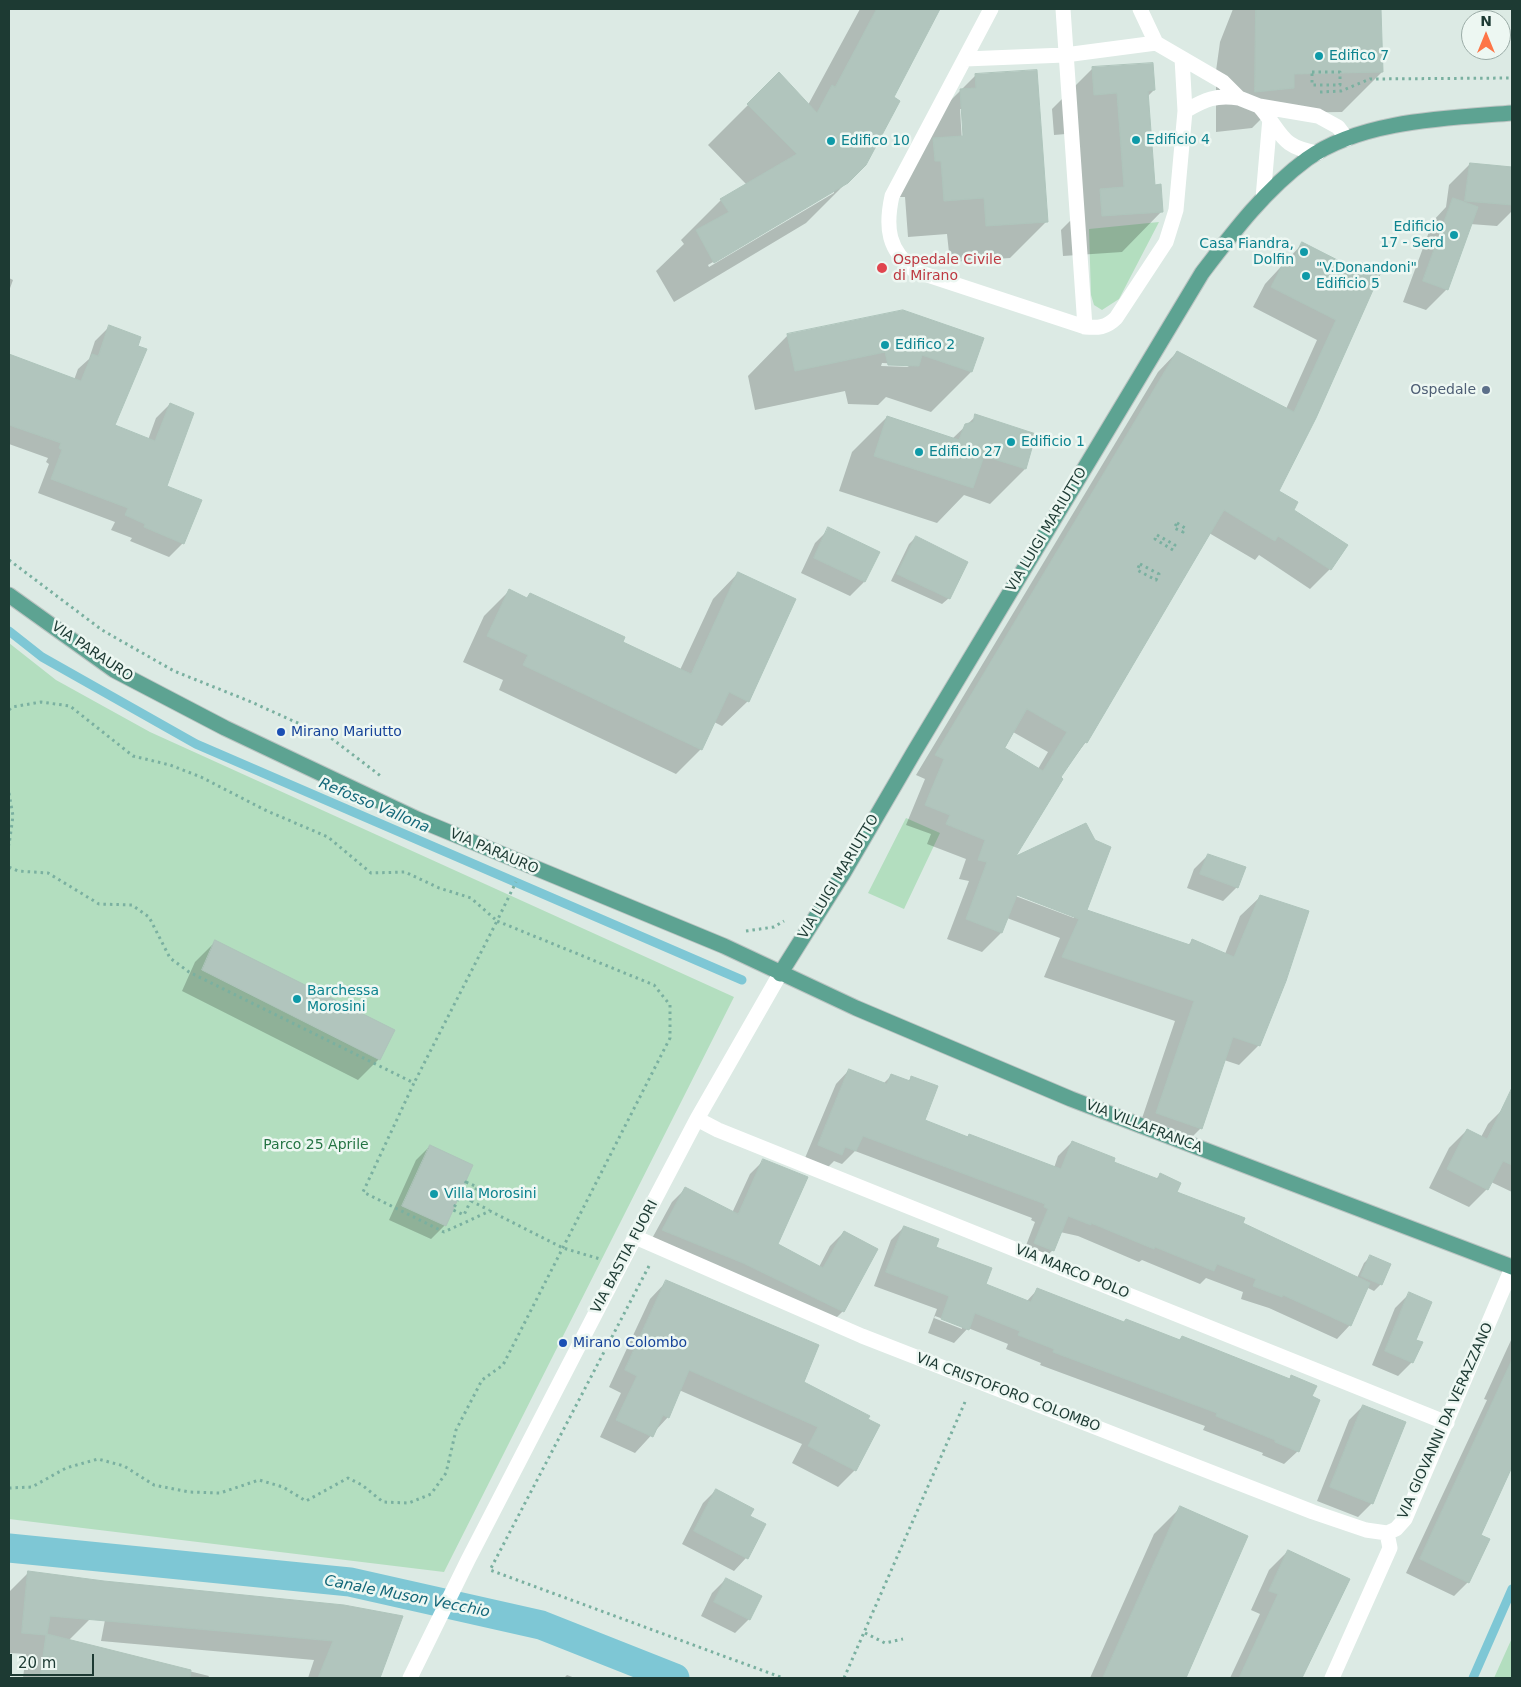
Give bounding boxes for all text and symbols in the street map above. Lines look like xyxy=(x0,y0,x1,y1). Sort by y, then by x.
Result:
north arrow xyxy=(1461,10,1511,60)
text: N xyxy=(1480,13,1492,29)
place label: Edifico 7 xyxy=(1329,48,1389,64)
marker: Edifico 7 xyxy=(1313,50,1325,62)
place label: Edificio 4 xyxy=(1146,132,1210,148)
place label: Edifico 10 xyxy=(841,133,910,149)
marker: Edificio 4 xyxy=(1130,134,1142,146)
marker: Edifico 10 xyxy=(825,135,837,147)
place label: Edificio 17 - Serd xyxy=(1380,219,1444,252)
marker: Edificio 17 - Serd xyxy=(1448,229,1460,241)
place label: Casa Fiandra, Dolfin xyxy=(1199,236,1294,268)
marker: Casa Fiandra, Dolfin xyxy=(1298,246,1310,258)
place label: Ospedale Civile di Mirano xyxy=(893,252,1002,284)
place label: "V.Donandoni" Edificio 5 xyxy=(1316,260,1417,292)
marker: Ospedale Civile di Mirano xyxy=(875,261,889,275)
marker: "V.Donandoni" Edificio 5 xyxy=(1300,270,1312,282)
place label: Edifico 2 xyxy=(895,337,955,353)
marker: Edifico 2 xyxy=(879,339,891,351)
place label: Ospedale xyxy=(1410,382,1476,398)
marker: Ospedale xyxy=(1480,384,1492,396)
place label: Edificio 1 xyxy=(1021,434,1085,450)
marker: Edificio 1 xyxy=(1005,436,1017,448)
place label: Edificio 27 xyxy=(929,444,1002,460)
marker: Edificio 27 xyxy=(913,446,925,458)
street label: VIA LUIGI MARIUTTO xyxy=(1003,465,1091,595)
street label: VIA PARAURO xyxy=(48,619,136,685)
place label: Mirano Mariutto xyxy=(291,724,402,740)
marker: Mirano Mariutto xyxy=(275,726,287,738)
water label: Refosso Vallona xyxy=(316,775,432,837)
street label: VIA LUIGI MARIUTTO xyxy=(795,812,883,942)
street label: VIA PARAURO xyxy=(447,826,541,878)
place label: Barchessa Morosini xyxy=(307,983,379,1016)
marker: Barchessa Morosini xyxy=(291,993,303,1005)
street label: VIA VILLAFRANCA xyxy=(1083,1097,1205,1157)
park label: Parco 25 Aprile xyxy=(263,1137,369,1153)
place label: Villa Morosini xyxy=(444,1186,537,1202)
marker: Villa Morosini xyxy=(428,1188,440,1200)
street label: VIA BASTIA FUORI xyxy=(588,1198,662,1316)
street label: VIA MARCO POLO xyxy=(1013,1241,1131,1303)
street label: VIA GIOVANNI DA VERAZZANO xyxy=(1395,1320,1497,1522)
place label: Mirano Colombo xyxy=(573,1335,687,1351)
marker: Mirano Colombo xyxy=(557,1337,569,1349)
street label: VIA CRISTOFORO COLOMBO xyxy=(914,1350,1102,1436)
water label: Canale Muson Vecchio xyxy=(323,1572,491,1622)
scale bar xyxy=(12,1644,96,1676)
text: 20 m xyxy=(18,1654,56,1672)

